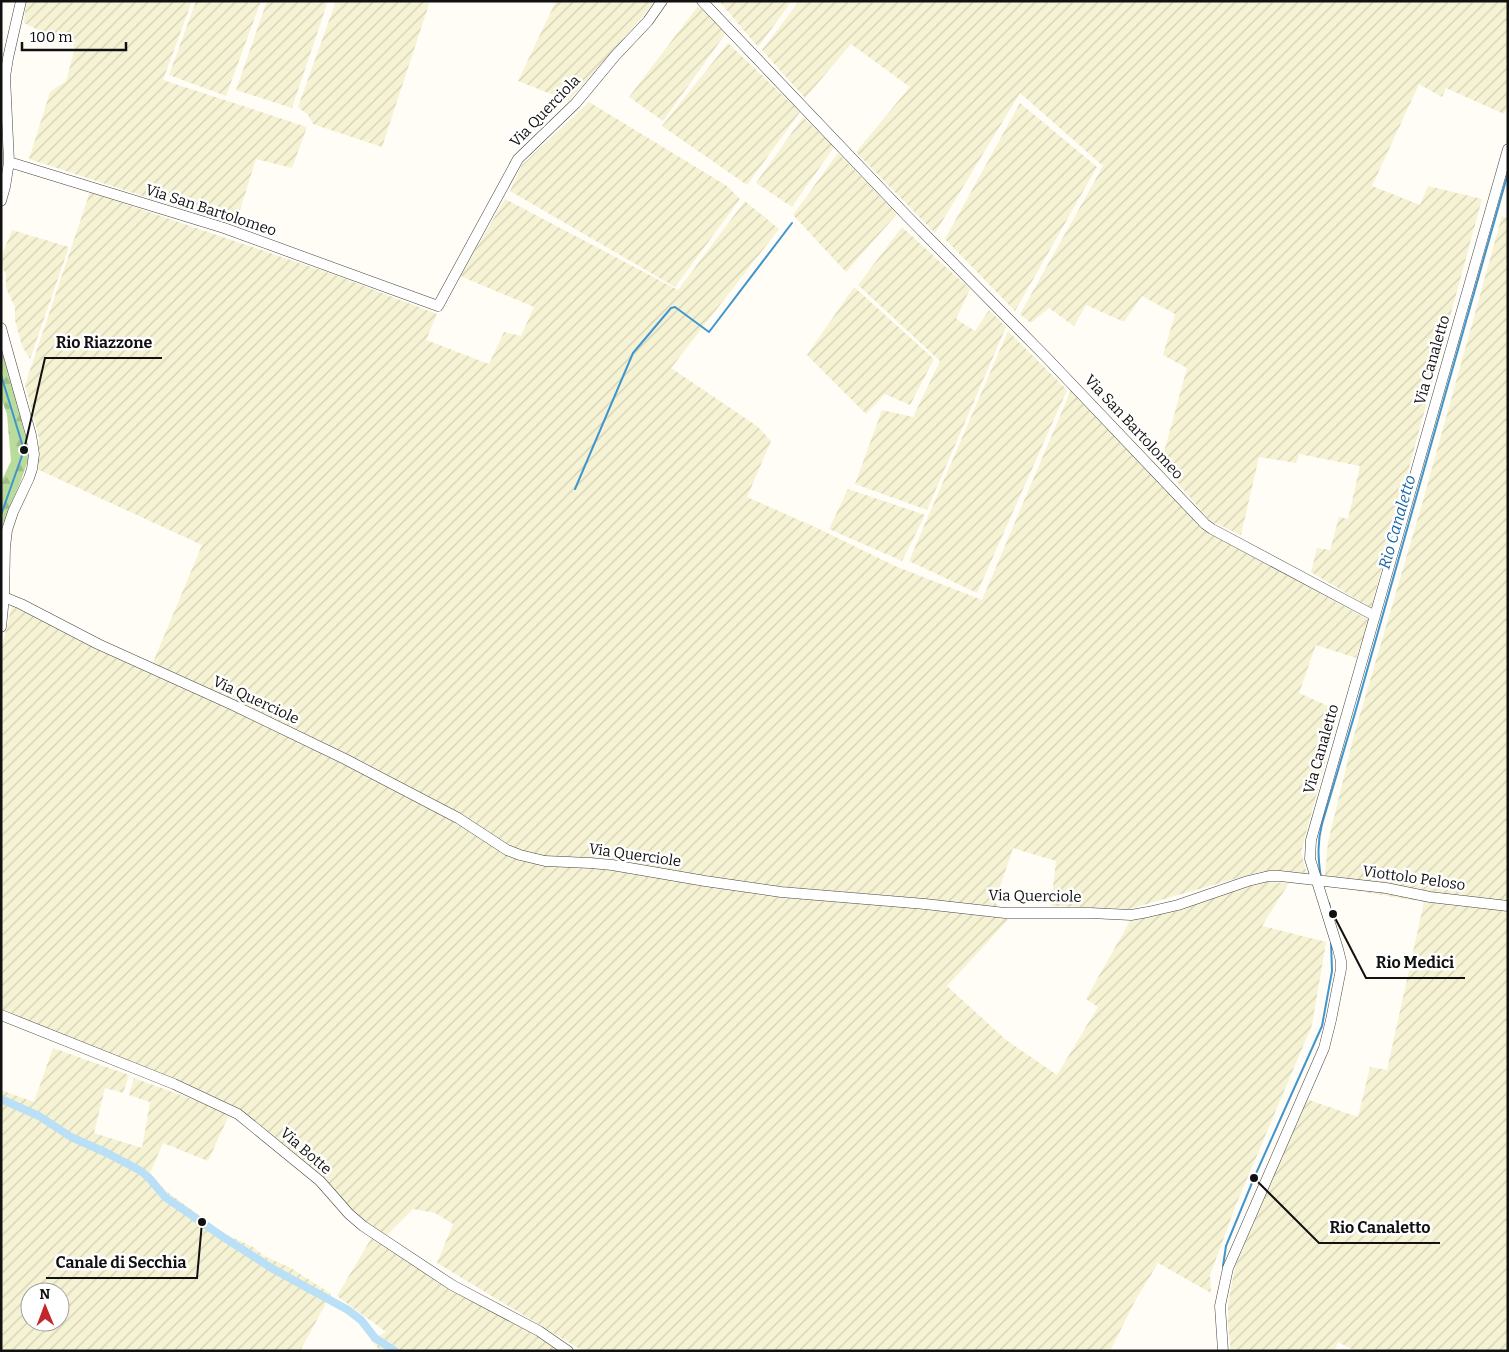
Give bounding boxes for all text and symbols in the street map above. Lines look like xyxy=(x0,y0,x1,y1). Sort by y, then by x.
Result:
scale bar xyxy=(22,20,126,52)
text: 100 m xyxy=(30,28,73,46)
street label: Via Querciola xyxy=(506,71,584,151)
street label: Via San Bartolomeo xyxy=(143,180,279,240)
street label: Via Canaletto xyxy=(1411,313,1453,407)
callout: Rio Riazzone xyxy=(45,327,162,358)
text: Rio Riazzone xyxy=(56,333,153,352)
street label: Via San Bartolomeo xyxy=(1081,371,1187,483)
water label: Rio Canaletto xyxy=(1375,473,1419,571)
street label: Via Querciole xyxy=(210,672,302,728)
street label: Via Canaletto xyxy=(1300,702,1342,796)
street label: Via Querciole xyxy=(588,840,682,870)
street label: Viottolo Peloso xyxy=(1361,862,1467,894)
street label: Via Querciole xyxy=(988,886,1082,906)
callout: Rio Medici xyxy=(1366,947,1465,978)
text: Rio Medici xyxy=(1376,953,1454,972)
street label: Via Botte xyxy=(277,1124,335,1178)
callout: Rio Canaletto xyxy=(1319,1212,1440,1243)
text: Rio Canaletto xyxy=(1329,1218,1431,1237)
callout: Canale di Secchia xyxy=(46,1247,197,1278)
text: Canale di Secchia xyxy=(56,1253,186,1272)
north arrow xyxy=(20,1282,70,1332)
text: N xyxy=(39,1286,51,1303)

